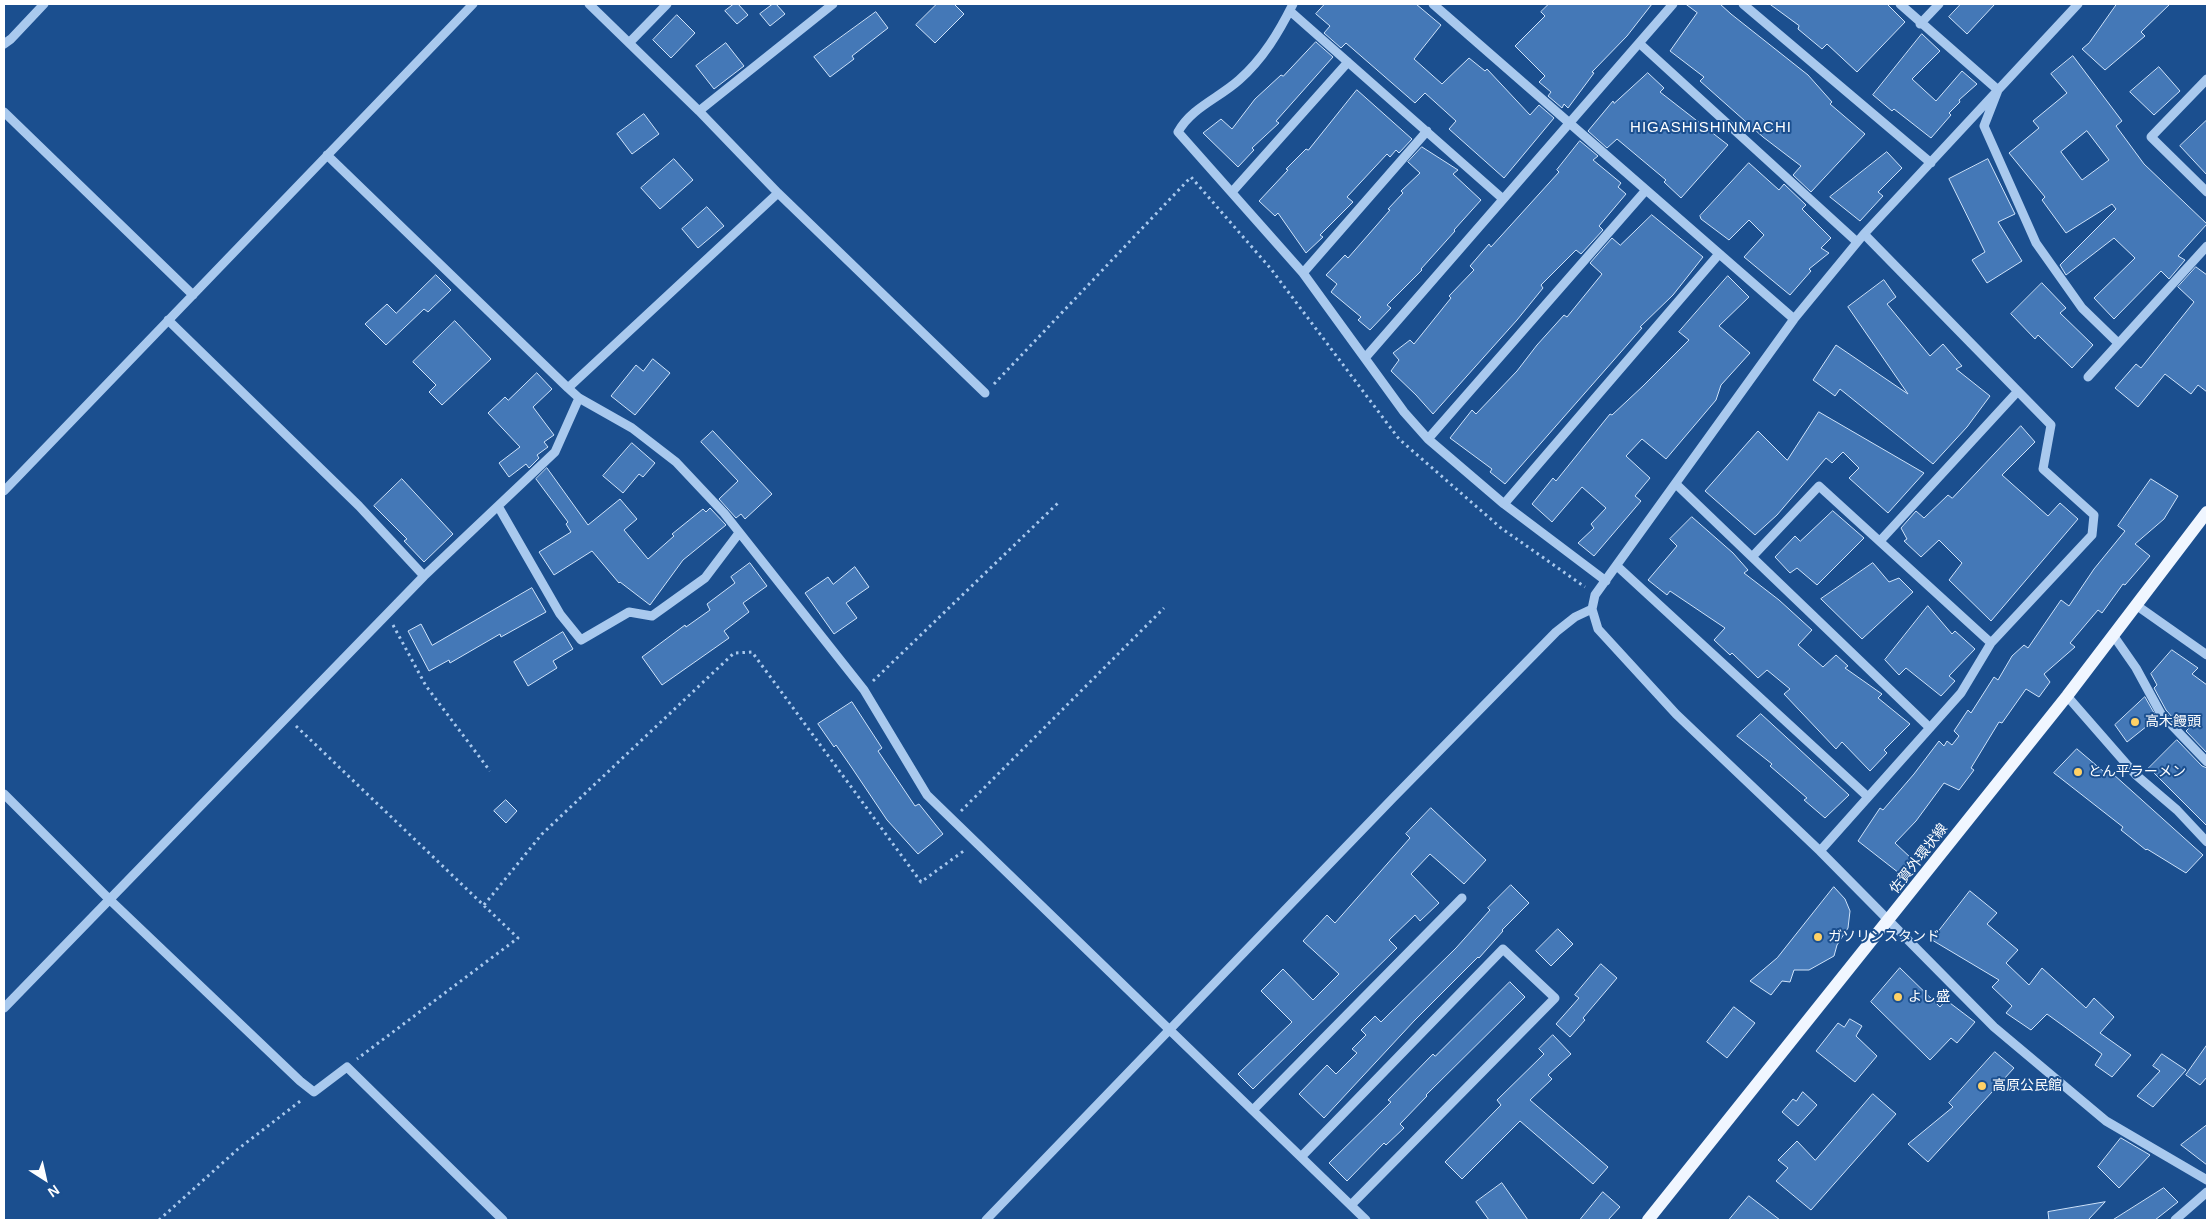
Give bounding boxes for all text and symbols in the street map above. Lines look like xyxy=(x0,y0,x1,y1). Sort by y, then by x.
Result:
district label: HIGASHISHINMACHI xyxy=(1628,119,1794,137)
place label: 高木饅頭 xyxy=(2145,714,2201,730)
marker: 高木饅頭 xyxy=(2129,716,2141,728)
place label: とん平ラーメン xyxy=(2088,764,2186,780)
marker: とん平ラーメン xyxy=(2072,766,2084,778)
street label: 佐賀外環状線 xyxy=(1887,821,1951,897)
place label: ガソリンスタンド xyxy=(1828,929,1940,945)
marker: ガソリンスタンド xyxy=(1812,931,1824,943)
place label: よし盛 xyxy=(1908,989,1950,1005)
marker: よし盛 xyxy=(1892,991,1904,1003)
place label: 高原公民館 xyxy=(1992,1078,2062,1094)
marker: 高原公民館 xyxy=(1976,1080,1988,1092)
north arrow xyxy=(20,1154,70,1204)
text: N xyxy=(45,1182,62,1201)

